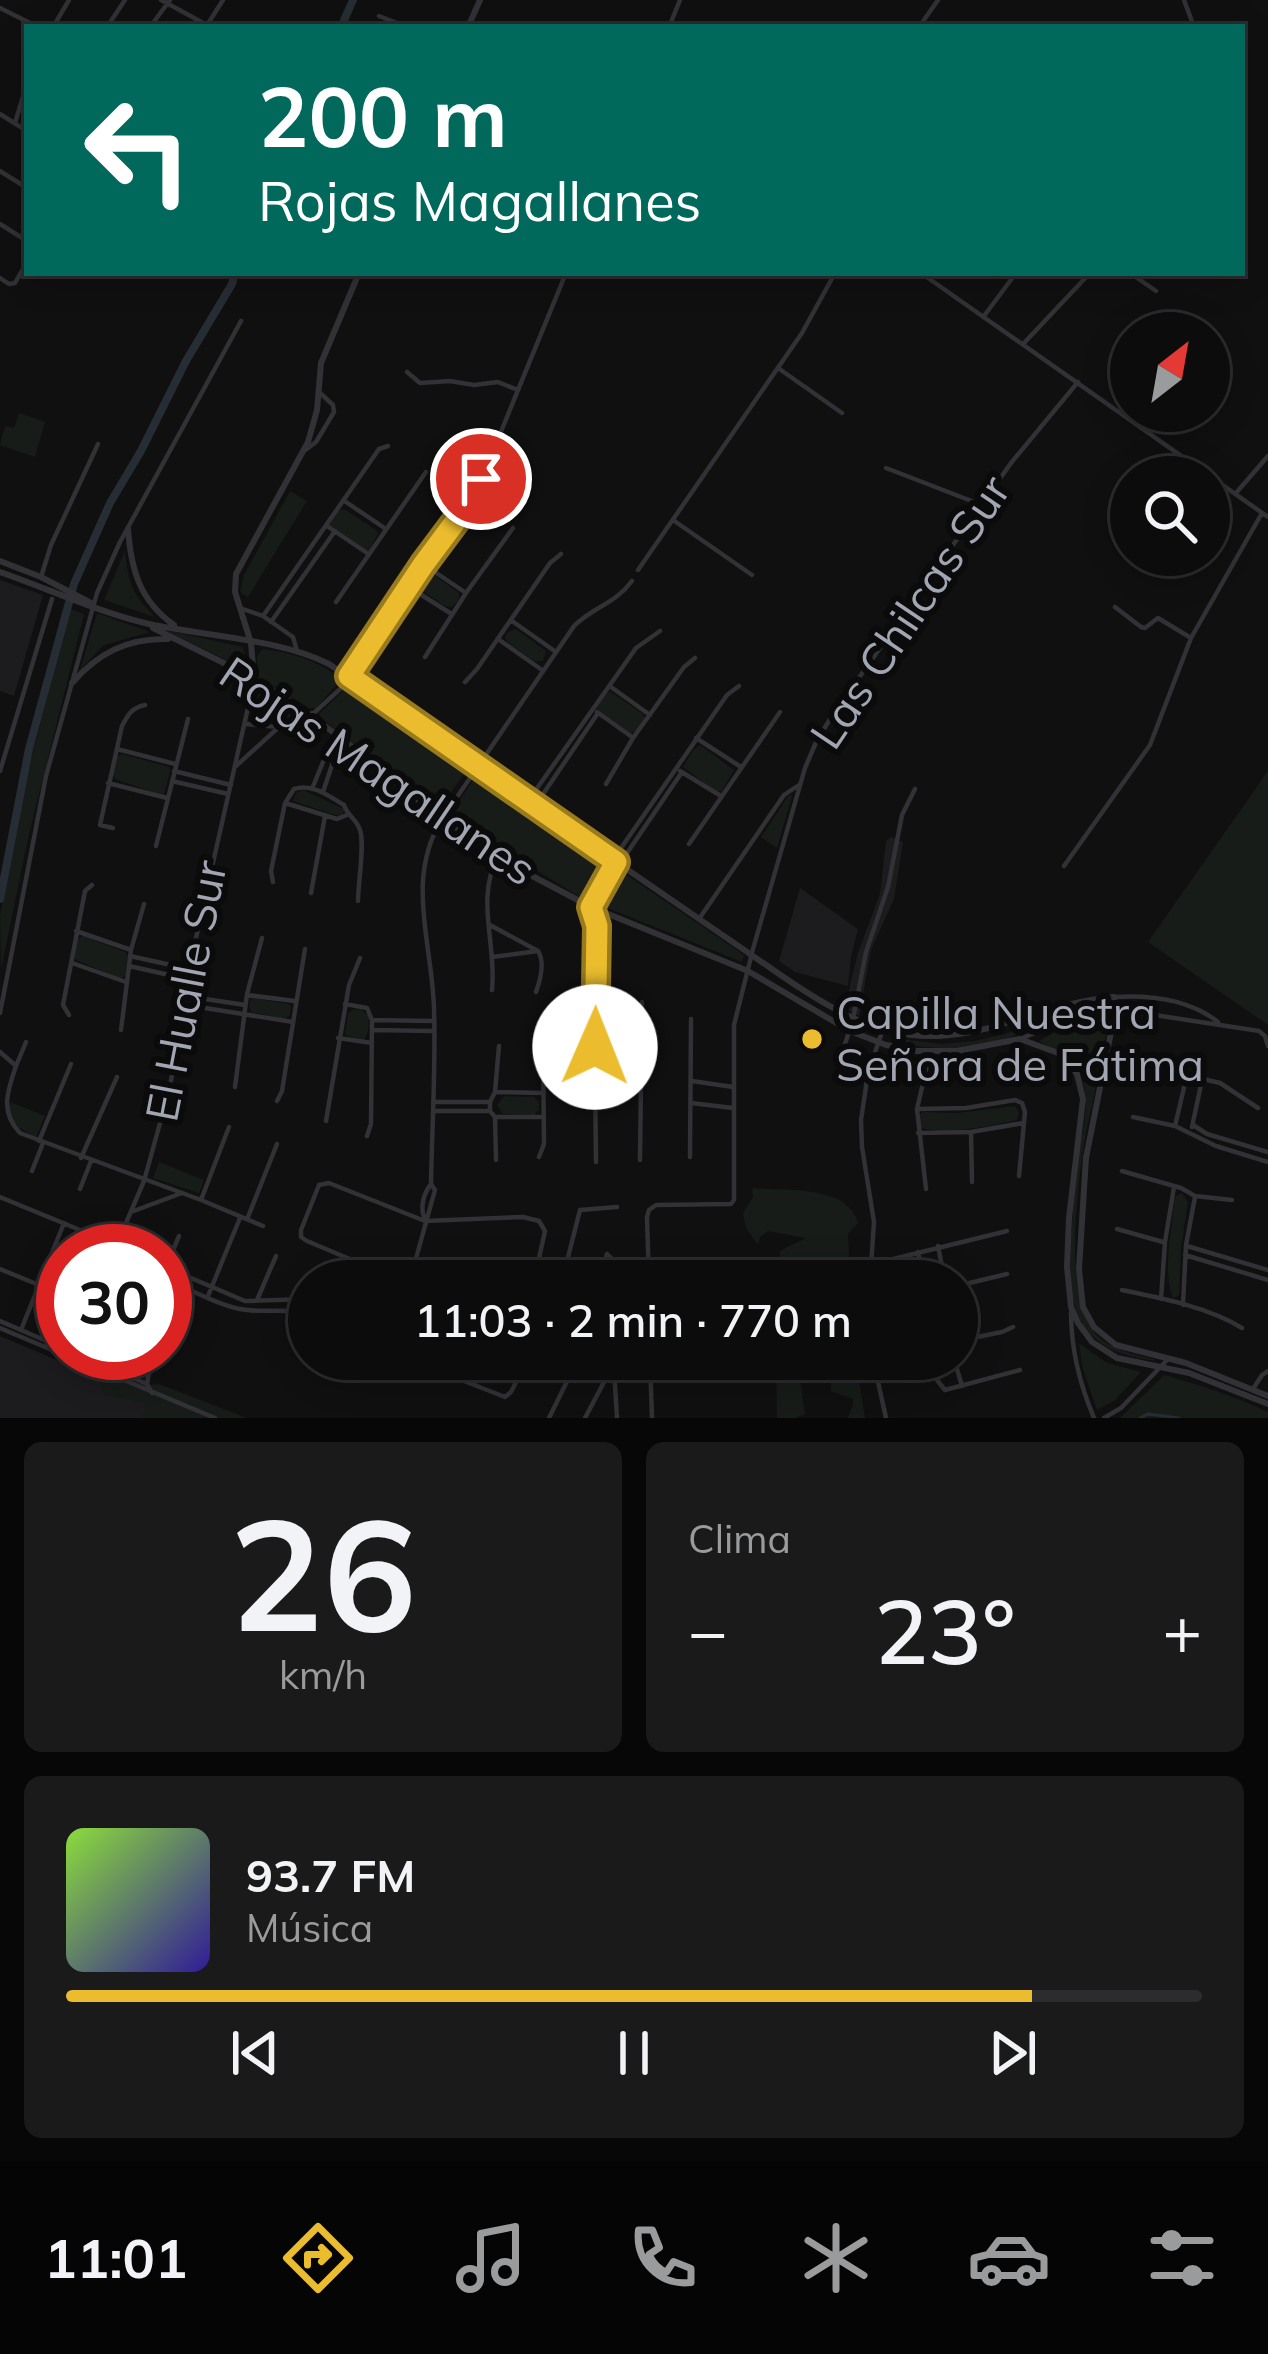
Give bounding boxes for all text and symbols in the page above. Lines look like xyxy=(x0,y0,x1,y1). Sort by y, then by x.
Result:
text: 200 m xyxy=(258,63,508,168)
icon: left xyxy=(60,72,216,228)
text: Rojas Magallanes xyxy=(258,167,701,235)
north arrow xyxy=(1110,312,1230,432)
map controls xyxy=(1110,312,1230,576)
pin xyxy=(430,428,532,530)
icon: arrive xyxy=(448,446,514,512)
button: search xyxy=(1110,456,1230,576)
street label: Las Chilcas Sur xyxy=(797,464,1022,759)
street label: Rojas Magallanes xyxy=(210,644,547,897)
street label: El Hualle Sur xyxy=(132,855,238,1126)
position arrow xyxy=(532,984,658,1110)
place label: Capilla Nuestra Señora de Fátima xyxy=(836,984,1204,1092)
marker: Capilla Nuestra Señora de Fátima xyxy=(799,1026,825,1052)
speed limit sign: 30 xyxy=(36,1224,192,1380)
text: 11:03 · 2 min · 770 m xyxy=(414,1292,852,1348)
text: 26 xyxy=(229,1474,417,1670)
text: Clima xyxy=(688,1514,791,1563)
text: 23° xyxy=(874,1574,1016,1687)
text: − xyxy=(688,1589,728,1672)
text: + xyxy=(1162,1589,1202,1672)
text: km/h xyxy=(279,1650,367,1699)
text: 93.7 FM xyxy=(246,1847,415,1903)
text: Música xyxy=(246,1903,373,1952)
icon: previous xyxy=(222,2020,288,2086)
icon: pause xyxy=(601,2020,667,2086)
icon: next xyxy=(980,2020,1046,2086)
icon: directions xyxy=(276,2216,360,2300)
icon: music xyxy=(449,2216,533,2300)
icon: phone xyxy=(621,2216,705,2300)
icon: climate xyxy=(794,2216,878,2300)
icon: car xyxy=(967,2216,1051,2300)
icon: filters xyxy=(1140,2216,1224,2300)
text: 11:01 xyxy=(44,2224,187,2292)

